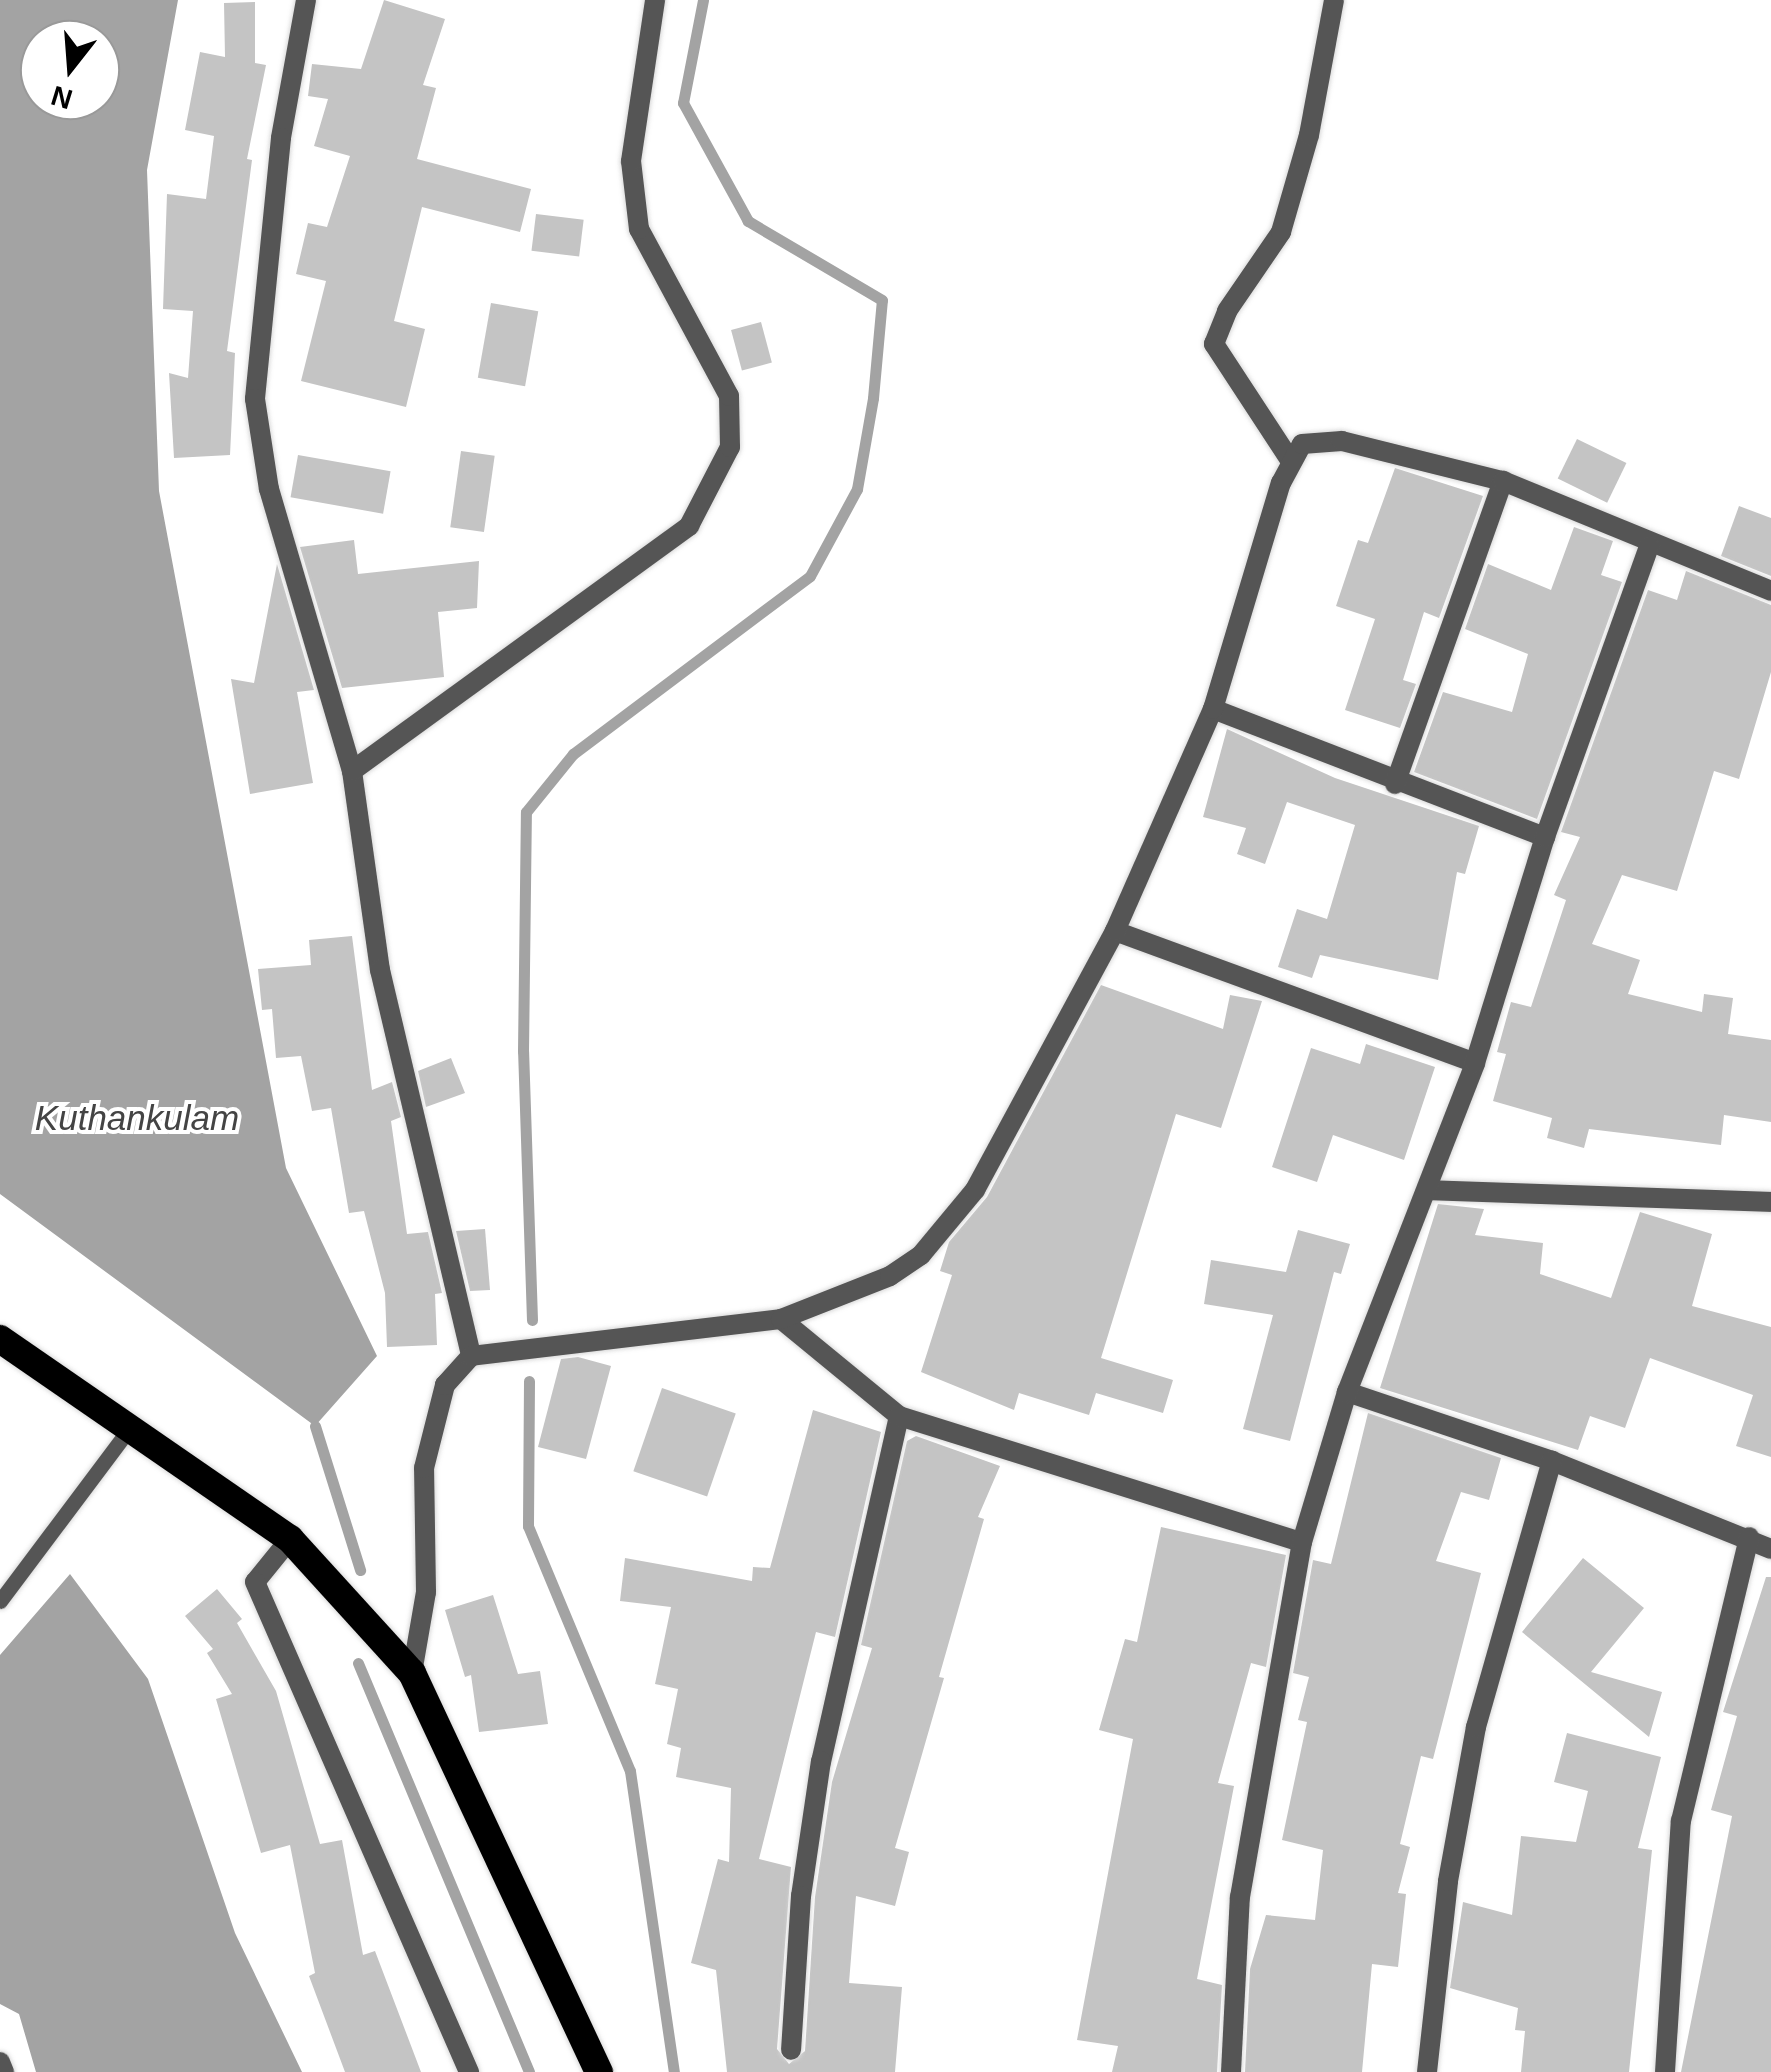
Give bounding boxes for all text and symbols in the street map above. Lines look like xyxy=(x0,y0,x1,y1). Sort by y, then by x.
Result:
north arrow xyxy=(20,20,120,120)
text: N xyxy=(47,79,76,115)
water label: Kuthankulam xyxy=(35,1097,239,1139)

